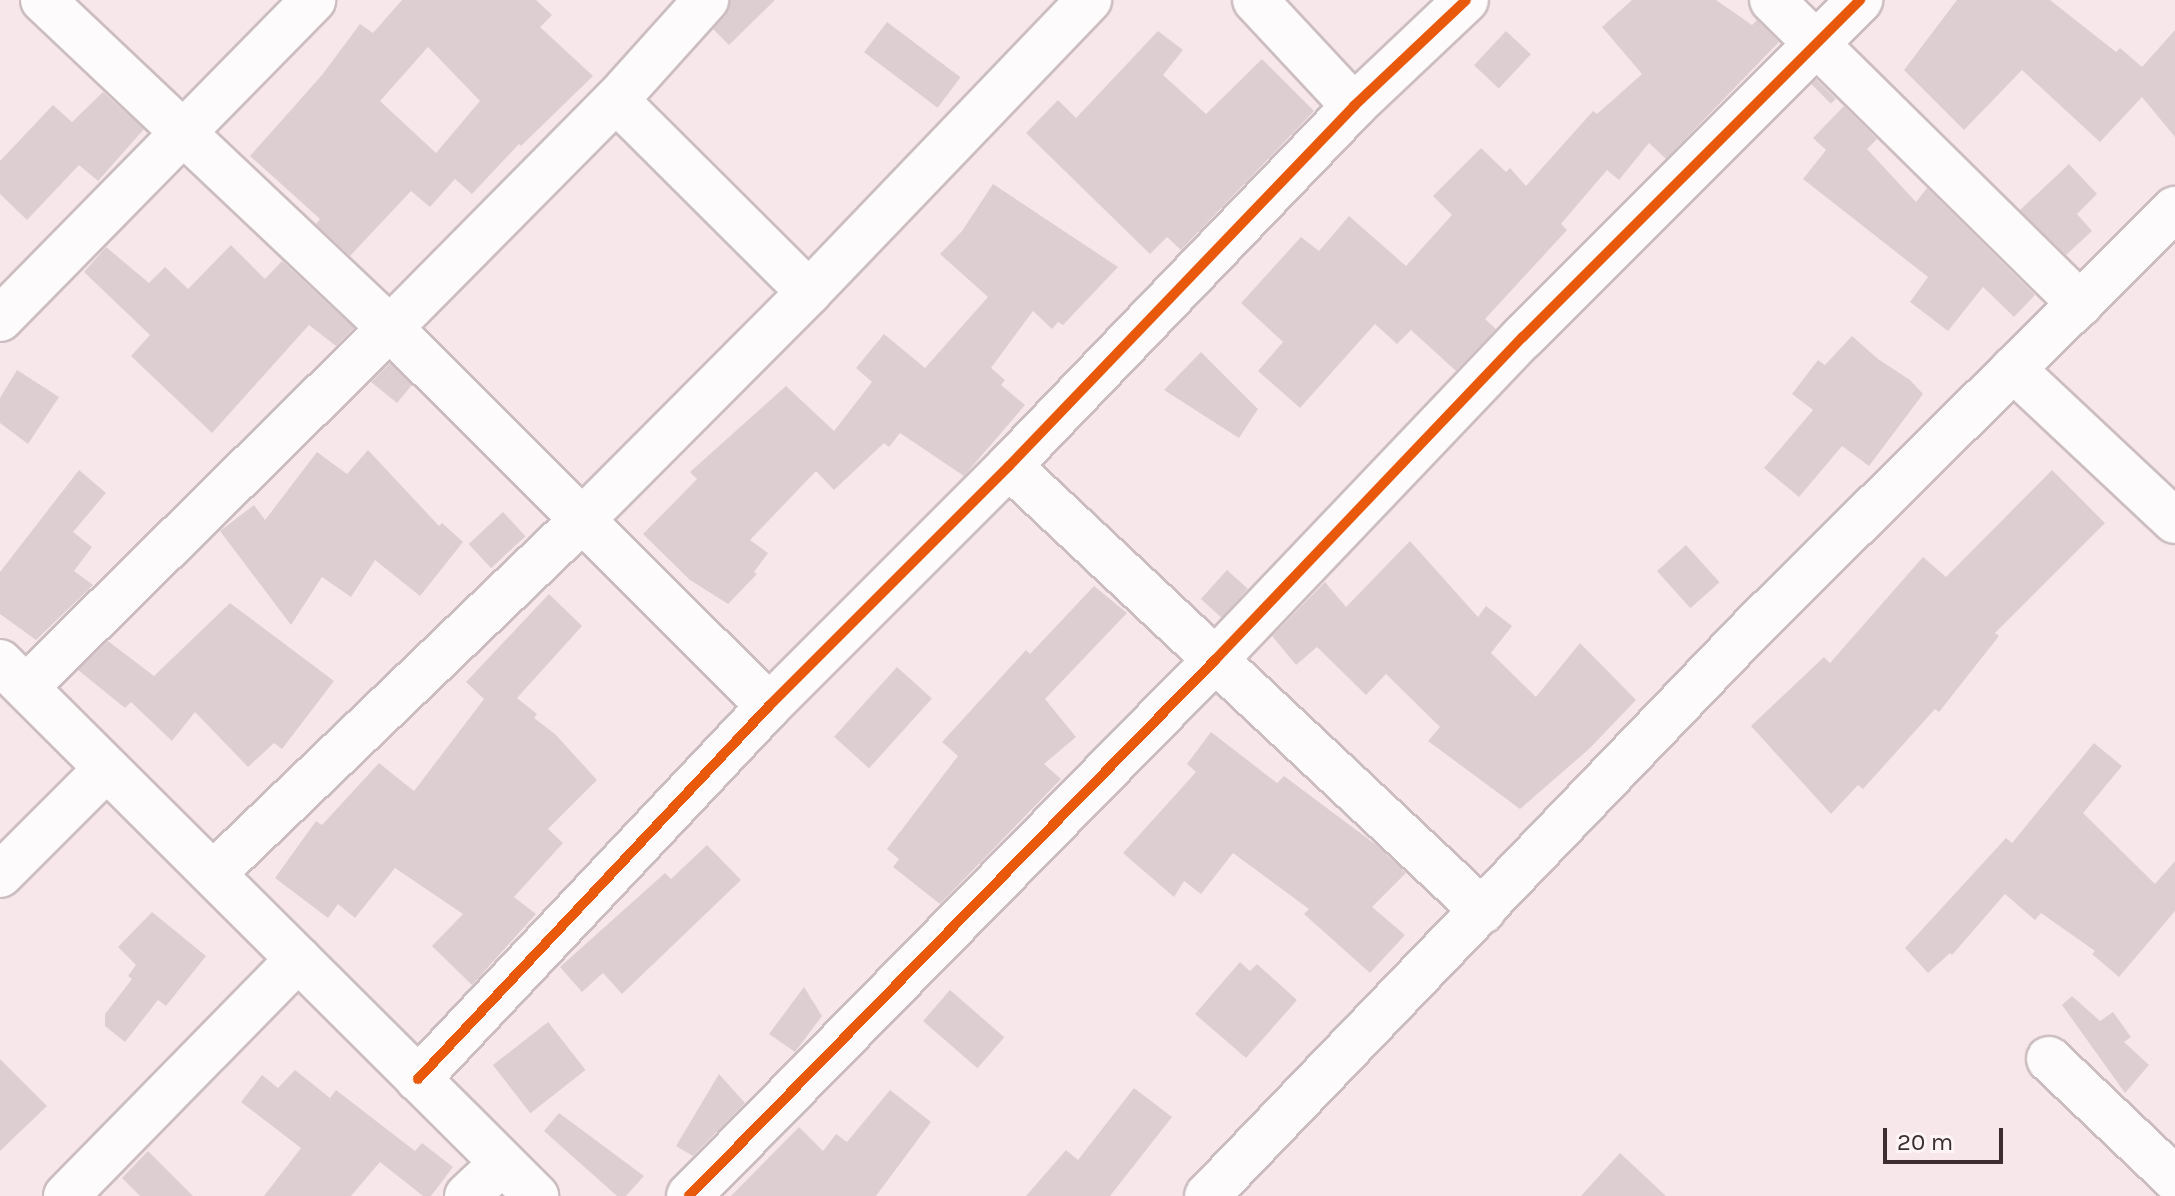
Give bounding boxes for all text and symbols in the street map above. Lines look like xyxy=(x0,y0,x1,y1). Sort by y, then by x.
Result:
scale bar xyxy=(1887,1112,2007,1162)
text: 20 m xyxy=(1897,1128,1953,1156)

